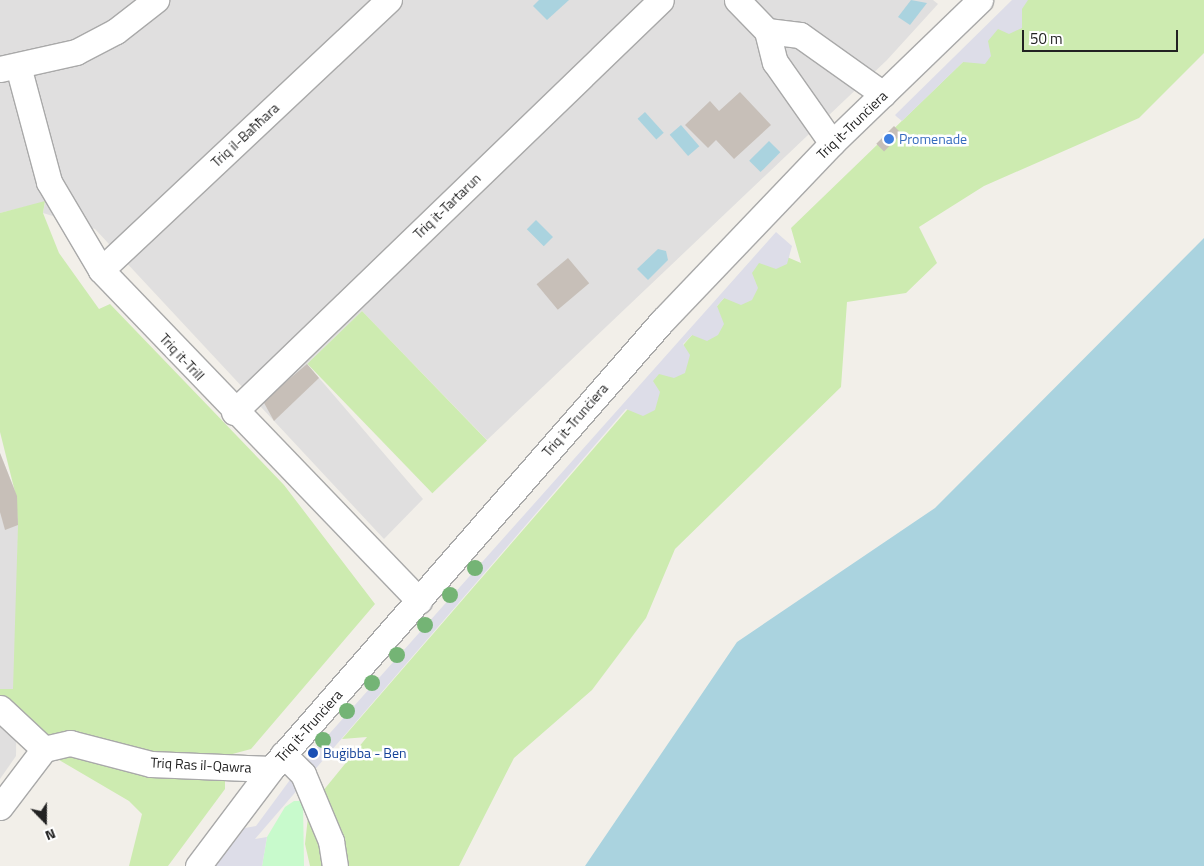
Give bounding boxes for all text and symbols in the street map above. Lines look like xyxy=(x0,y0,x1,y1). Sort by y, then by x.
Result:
scale bar xyxy=(1024,20,1180,52)
text: 50 m xyxy=(1030,27,1063,50)
street label: Triq it-Trunċiera xyxy=(813,87,891,163)
street label: Triq il-Baħħara xyxy=(208,99,282,171)
place label: Promenade xyxy=(899,131,967,147)
marker: Promenade xyxy=(883,133,895,145)
street label: Triq it-Tartarun xyxy=(410,170,484,242)
street label: Triq it-Trill xyxy=(156,330,208,384)
street label: Triq it-Trunċiera xyxy=(539,380,611,460)
street label: Triq it-Trunċiera xyxy=(272,686,346,766)
place label: Buġibba - Ben xyxy=(323,745,407,761)
marker: Buġibba - Ben xyxy=(307,747,319,759)
street label: Triq Ras il-Qawra xyxy=(150,754,252,776)
north arrow xyxy=(20,796,70,846)
text: N xyxy=(42,824,59,847)

